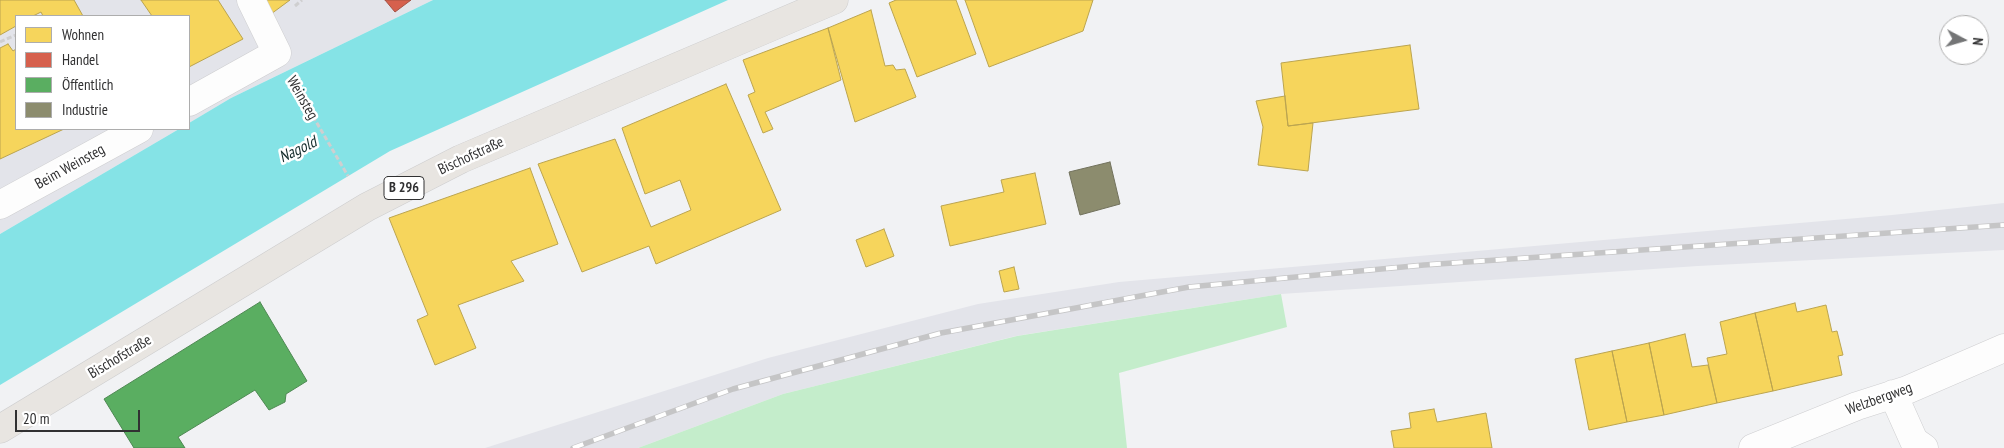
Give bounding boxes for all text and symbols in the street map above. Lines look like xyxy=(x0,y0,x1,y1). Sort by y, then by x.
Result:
legend xyxy=(15,15,190,130)
north arrow xyxy=(1939,15,1989,65)
text: Wohnen xyxy=(62,25,104,44)
text: N xyxy=(1969,37,1987,46)
text: Handel xyxy=(62,50,99,69)
street label: Weinsteg xyxy=(282,73,322,123)
text: Öffentlich xyxy=(62,75,113,94)
text: Industrie xyxy=(62,100,108,119)
water label: Nagold xyxy=(276,133,320,167)
street label: Bischofstraße xyxy=(435,133,507,179)
street label: Beim Weinsteg xyxy=(32,141,108,193)
road number: B 296 xyxy=(384,177,424,200)
street label: Bischofstraße xyxy=(85,331,155,383)
street label: Welzbergweg xyxy=(1843,379,1915,419)
scale bar xyxy=(18,400,142,432)
text: 20 m xyxy=(23,409,49,428)

